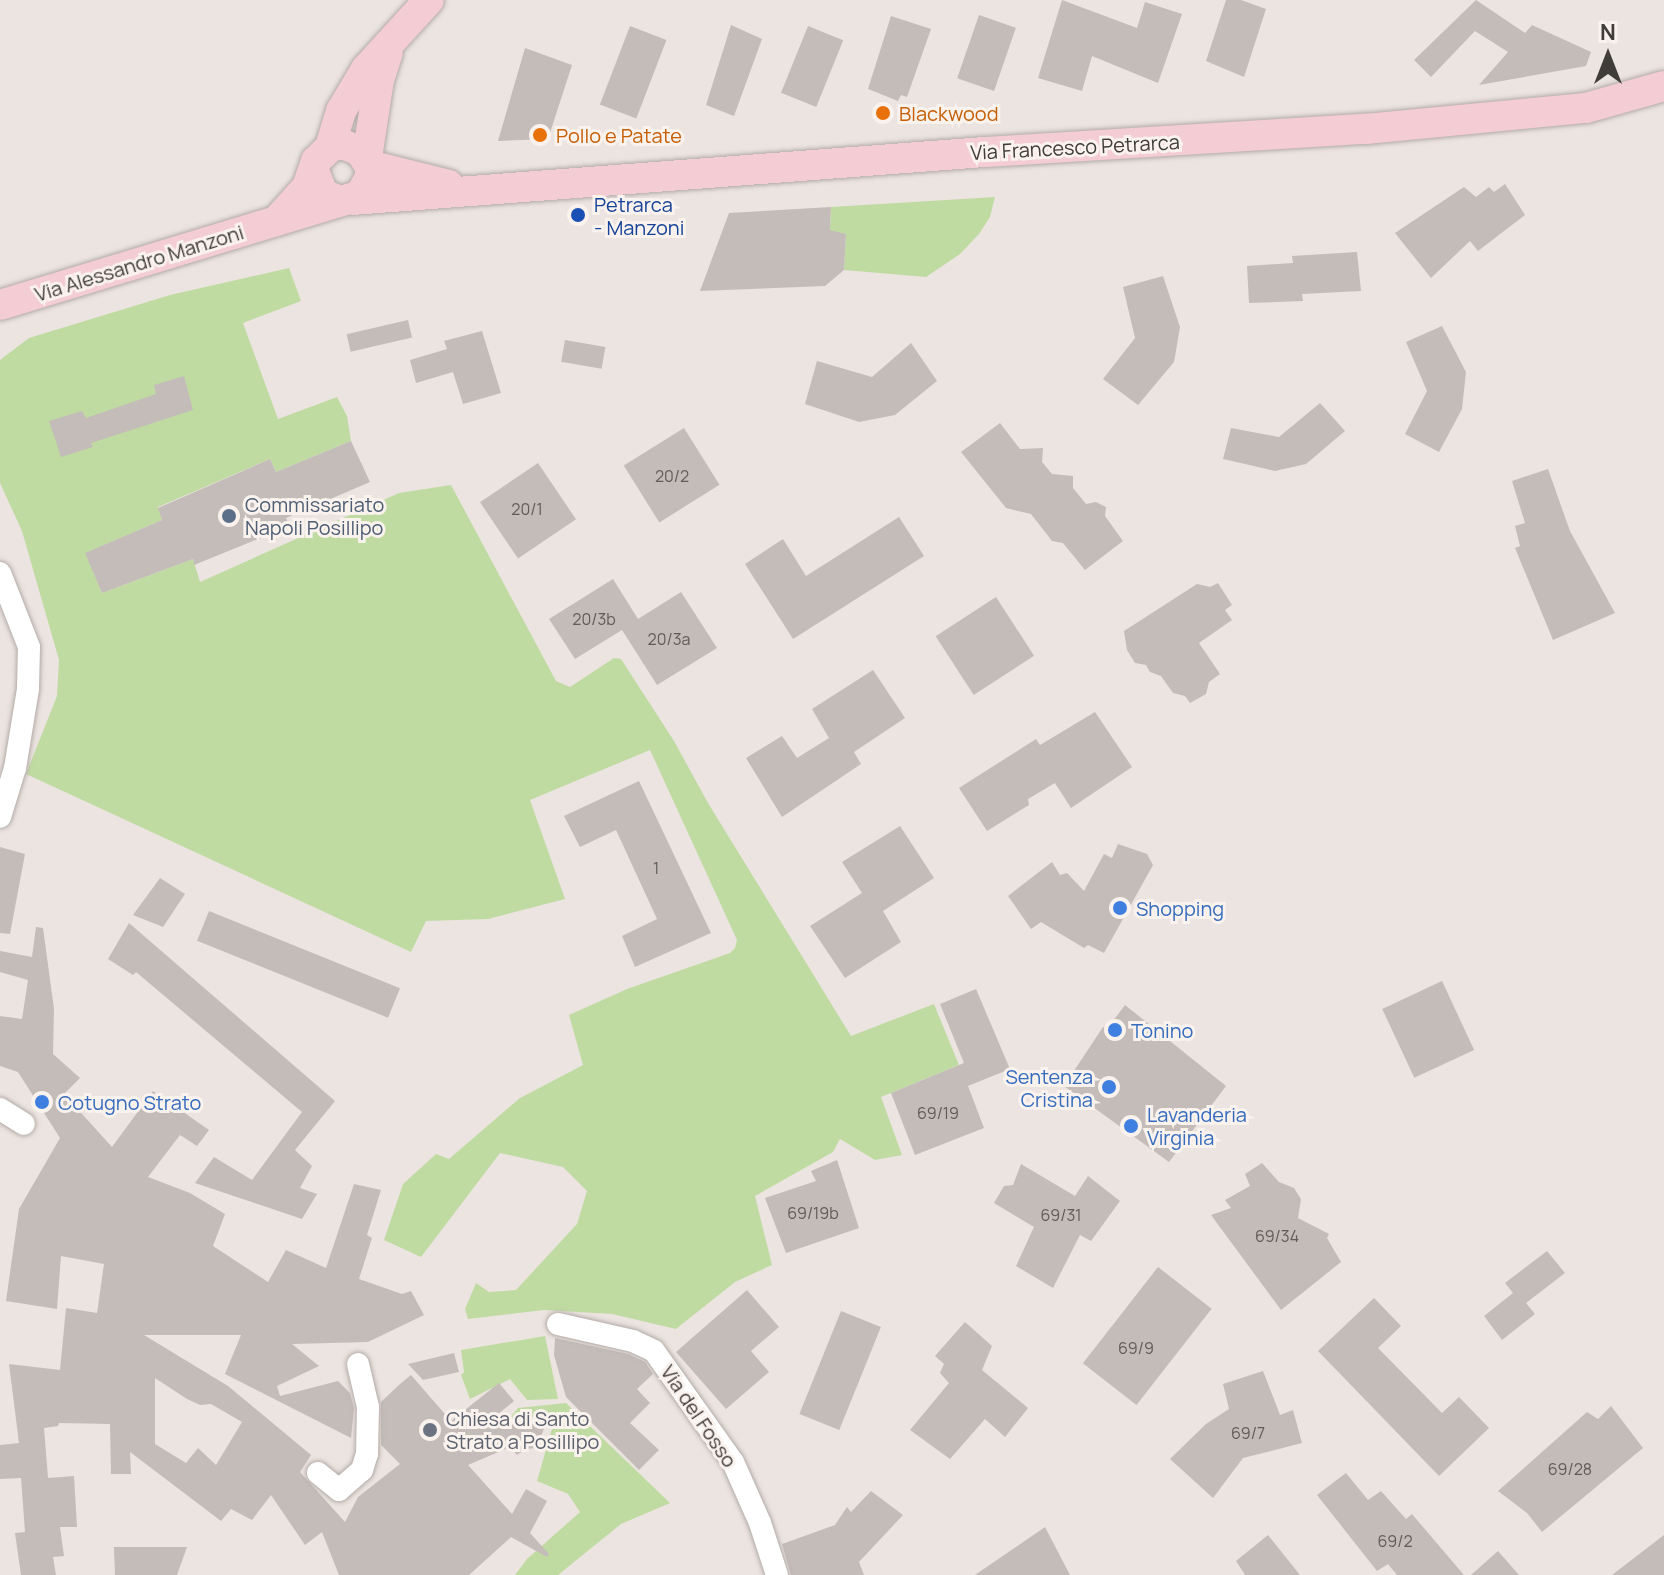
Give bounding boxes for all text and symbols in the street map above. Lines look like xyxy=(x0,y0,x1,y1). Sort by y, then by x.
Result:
north arrow xyxy=(1568,16,1648,96)
text: N xyxy=(1600,17,1616,47)
place label: Blackwood xyxy=(899,101,998,125)
marker: Blackwood xyxy=(874,104,892,122)
place label: Pollo e Patate xyxy=(556,123,682,147)
marker: Pollo e Patate xyxy=(531,126,549,144)
street label: Via Francesco Petrarca xyxy=(970,130,1180,164)
place label: Petrarca - Manzoni xyxy=(594,192,684,239)
marker: Petrarca - Manzoni xyxy=(569,206,587,224)
street label: Via Alessandro Manzoni xyxy=(32,220,246,306)
house number: 20/2 xyxy=(655,466,689,486)
place label: Commissariato Napoli Posillipo xyxy=(245,492,384,539)
house number: 20/1 xyxy=(511,499,543,519)
marker: Commissariato Napoli Posillipo xyxy=(220,507,238,525)
house number: 20/3b xyxy=(572,609,616,629)
house number: 20/3a xyxy=(648,629,690,649)
house number: 1 xyxy=(653,858,659,878)
place label: Shopping xyxy=(1136,896,1224,920)
marker: Shopping xyxy=(1111,899,1129,917)
place label: Tonino xyxy=(1131,1018,1193,1042)
marker: Tonino xyxy=(1106,1021,1124,1039)
place label: Sentenza Cristina xyxy=(1005,1064,1093,1111)
marker: Sentenza Cristina xyxy=(1100,1078,1118,1096)
place label: Cotugno Strato xyxy=(58,1090,201,1114)
marker: Cotugno Strato xyxy=(33,1093,51,1111)
place label: Lavanderia Virginia xyxy=(1147,1102,1247,1149)
house number: 69/19 xyxy=(917,1103,959,1123)
marker: Lavanderia Virginia xyxy=(1122,1117,1140,1135)
house number: 69/19b xyxy=(787,1203,839,1223)
house number: 69/31 xyxy=(1041,1205,1081,1225)
house number: 69/34 xyxy=(1255,1226,1299,1246)
house number: 69/9 xyxy=(1118,1338,1154,1358)
street label: Via del Fosso xyxy=(656,1360,742,1472)
place label: Chiesa di Santo Strato a Posillipo xyxy=(446,1406,599,1453)
marker: Chiesa di Santo Strato a Posillipo xyxy=(421,1421,439,1439)
house number: 69/7 xyxy=(1231,1423,1265,1443)
house number: 69/28 xyxy=(1548,1459,1592,1479)
house number: 69/2 xyxy=(1377,1531,1413,1551)

